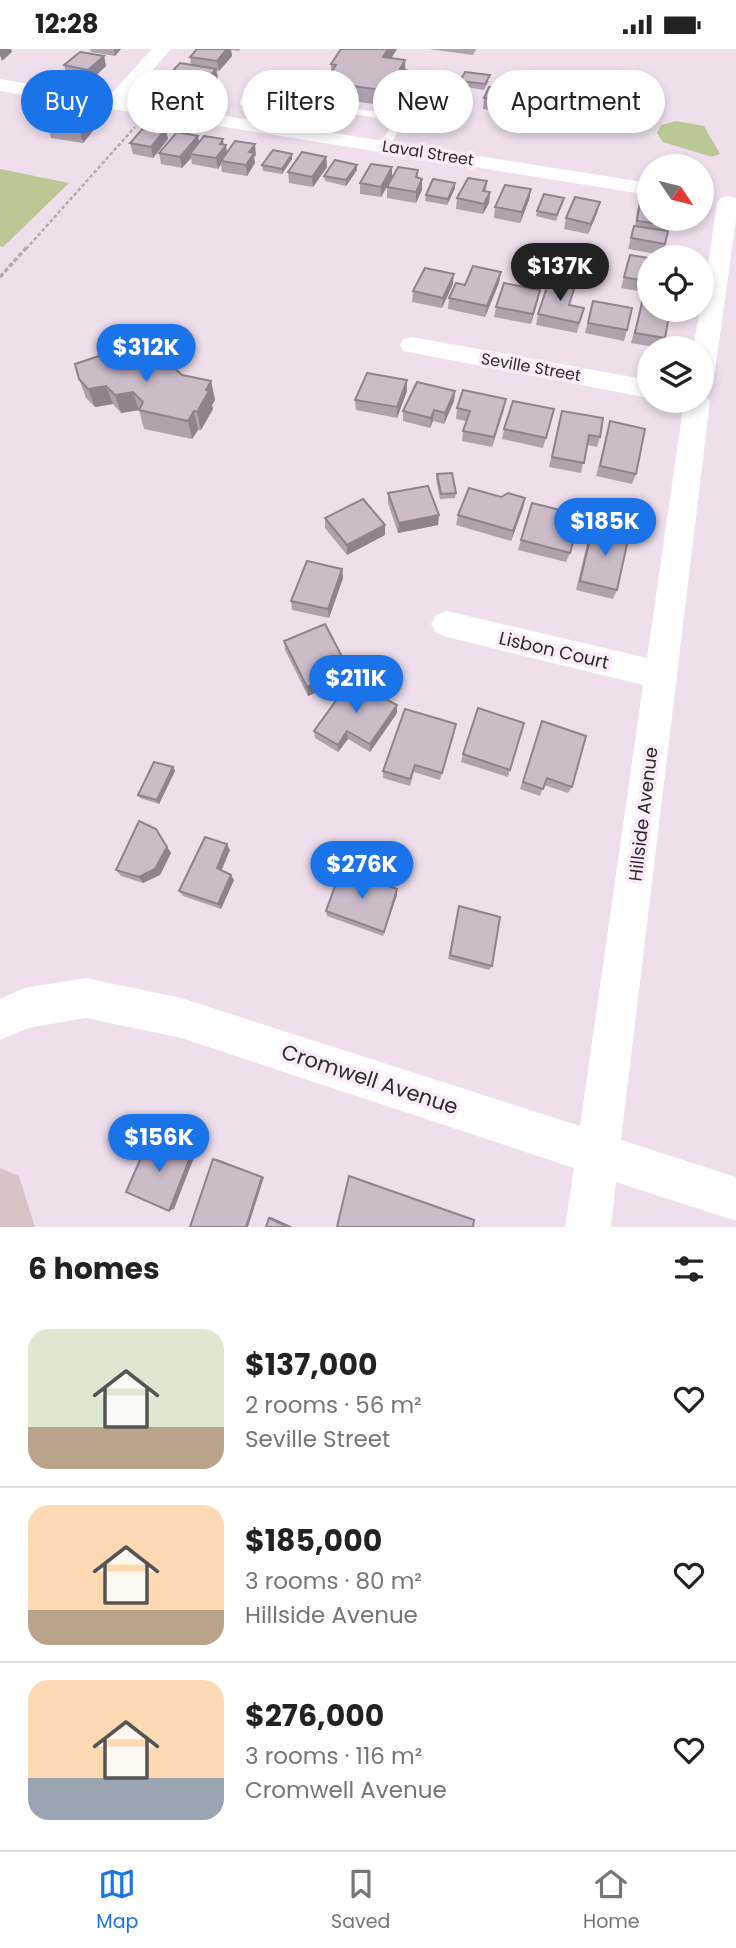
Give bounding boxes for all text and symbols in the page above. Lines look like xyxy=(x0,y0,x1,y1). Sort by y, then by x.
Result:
text: 12:28 xyxy=(35,6,99,42)
chip: Buy xyxy=(21,70,113,133)
chip: Rent xyxy=(127,70,228,133)
chip: Filters xyxy=(242,70,359,133)
chip: New xyxy=(373,70,473,133)
chip: Apartment xyxy=(487,70,665,133)
street label: Laval Street xyxy=(380,134,476,172)
north arrow xyxy=(637,154,714,231)
map controls xyxy=(637,154,714,413)
pin: $137K xyxy=(511,243,609,303)
button: locate xyxy=(637,245,714,322)
text: $137K xyxy=(527,250,593,282)
pin: $312K xyxy=(97,325,195,384)
text: $312K xyxy=(113,331,179,363)
button: layers xyxy=(637,336,714,413)
street label: Seville Street xyxy=(479,347,583,387)
pin: $185K xyxy=(556,498,654,558)
text: $185K xyxy=(570,505,640,537)
street label: Lisbon Court xyxy=(497,625,611,675)
pin: $211K xyxy=(307,655,405,715)
text: $211K xyxy=(325,662,387,694)
street label: Hillside Avenue xyxy=(622,745,664,883)
pin: $276K xyxy=(313,841,411,901)
text: $276K xyxy=(326,848,398,880)
street label: Cromwell Avenue xyxy=(278,1037,462,1121)
pin: $156K xyxy=(110,1115,208,1174)
text: $156K xyxy=(124,1121,194,1153)
text: 6 homes xyxy=(28,1247,160,1290)
icon: filters xyxy=(670,1250,708,1288)
text: $137,000 xyxy=(245,1343,378,1386)
icon: home xyxy=(84,1357,168,1441)
icon: heart xyxy=(670,1380,708,1418)
text: 2 rooms · 56 m² xyxy=(245,1389,422,1421)
text: Seville Street xyxy=(245,1423,390,1455)
text: $185,000 xyxy=(245,1519,382,1562)
icon: home xyxy=(84,1533,168,1617)
icon: heart xyxy=(670,1556,708,1594)
text: 3 rooms · 80 m² xyxy=(245,1565,422,1597)
text: Hillside Avenue xyxy=(245,1599,418,1631)
text: $276,000 xyxy=(245,1694,384,1737)
icon: home xyxy=(84,1708,168,1792)
icon: heart xyxy=(670,1731,708,1769)
text: 3 rooms · 116 m² xyxy=(245,1740,422,1772)
text: Cromwell Avenue xyxy=(245,1774,447,1806)
tab: Map xyxy=(96,1865,138,1936)
tab: Saved xyxy=(331,1865,390,1936)
tab: Home xyxy=(583,1865,640,1936)

